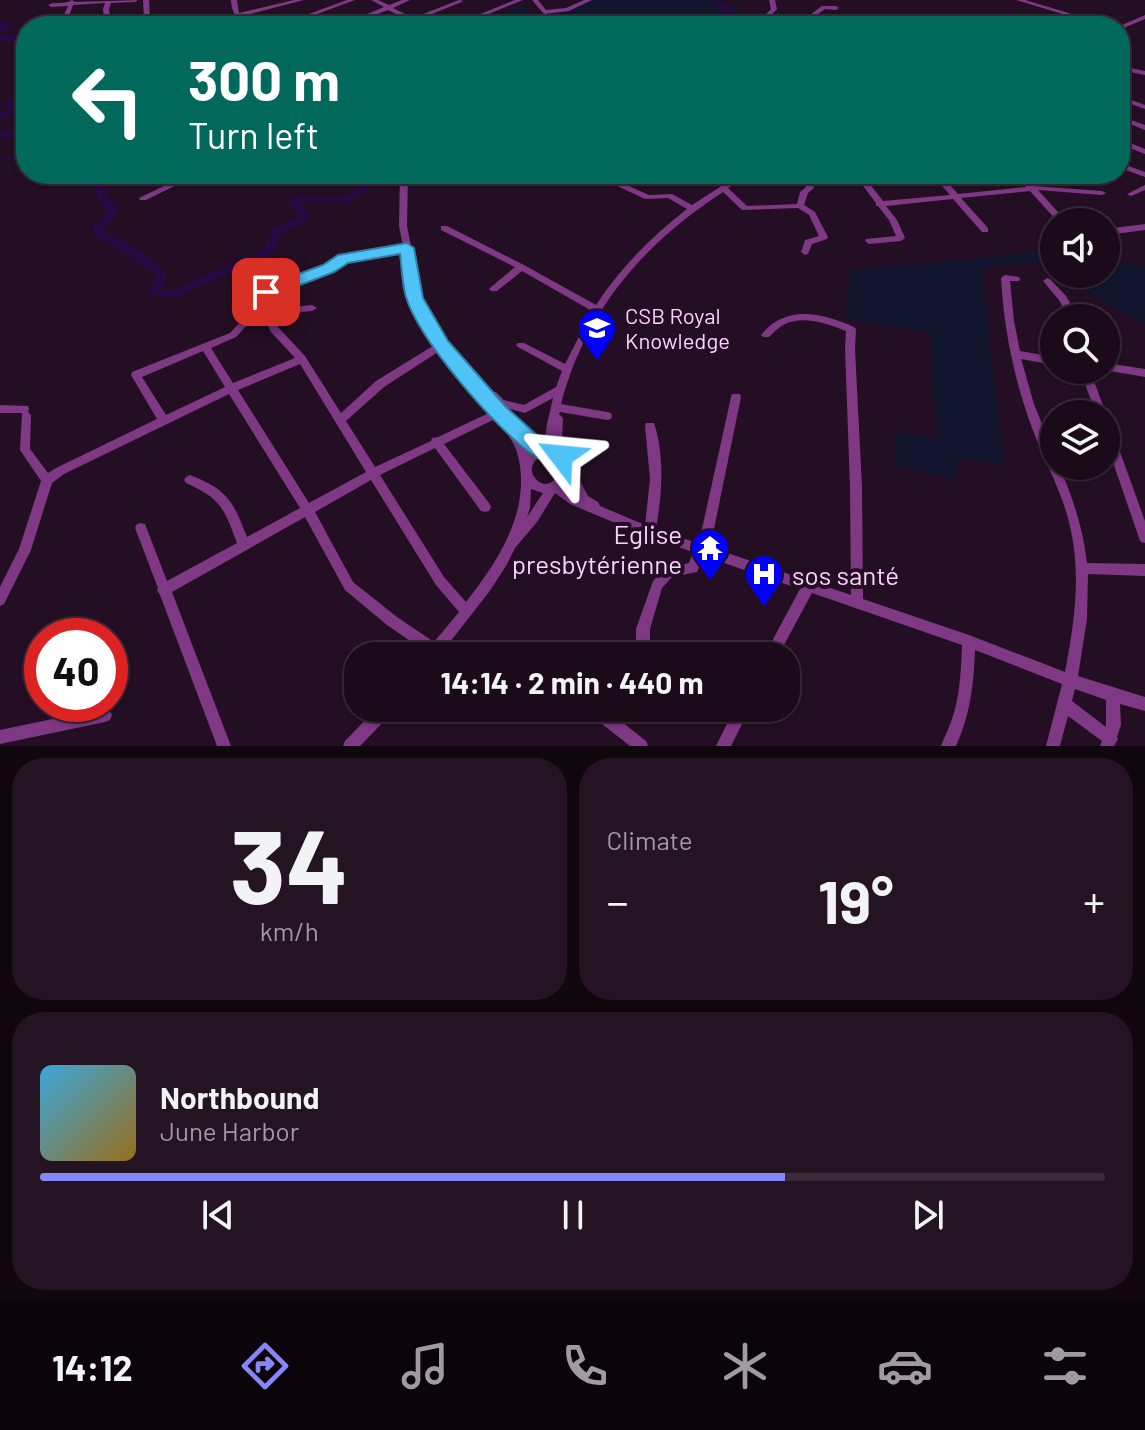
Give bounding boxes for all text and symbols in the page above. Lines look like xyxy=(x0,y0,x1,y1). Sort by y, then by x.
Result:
text: 300 m xyxy=(188,45,340,112)
icon: left xyxy=(56,48,160,152)
text: Turn left xyxy=(188,113,319,156)
map controls xyxy=(1040,208,1120,480)
button: sound xyxy=(1040,208,1120,288)
pin xyxy=(232,258,300,326)
icon: arrive xyxy=(244,270,288,314)
place label: CSB Royal Knowledge xyxy=(625,302,730,353)
button: search xyxy=(1040,304,1120,384)
school or university icon: CSB Royal Knowledge xyxy=(576,307,618,362)
button: layers xyxy=(1040,400,1120,480)
position arrow xyxy=(519,414,603,498)
place label: Eglise presbytérienne xyxy=(512,518,682,579)
temple icon: Eglise presbytérienne xyxy=(689,527,731,582)
hospital icon: sos santé xyxy=(743,553,785,608)
place label: sos santé xyxy=(792,559,899,590)
speed limit sign: 40 xyxy=(24,618,128,722)
text: 14:14 · 2 min · 440 m xyxy=(441,664,703,700)
text: 34 xyxy=(230,800,349,925)
text: Climate xyxy=(607,824,693,855)
text: 19° xyxy=(818,864,894,936)
text: − xyxy=(607,874,629,927)
text: + xyxy=(1083,874,1105,927)
text: km/h xyxy=(260,915,319,946)
text: Northbound xyxy=(160,1079,319,1115)
text: June Harbor xyxy=(160,1115,299,1146)
icon: previous xyxy=(196,1193,240,1237)
icon: pause xyxy=(551,1193,595,1237)
icon: next xyxy=(906,1193,950,1237)
icon: directions xyxy=(237,1338,293,1394)
icon: music xyxy=(397,1338,453,1394)
icon: phone xyxy=(557,1338,613,1394)
icon: climate xyxy=(717,1338,773,1394)
icon: car xyxy=(877,1338,933,1394)
icon: filters xyxy=(1037,1338,1093,1394)
text: 14:12 xyxy=(52,1345,133,1388)

